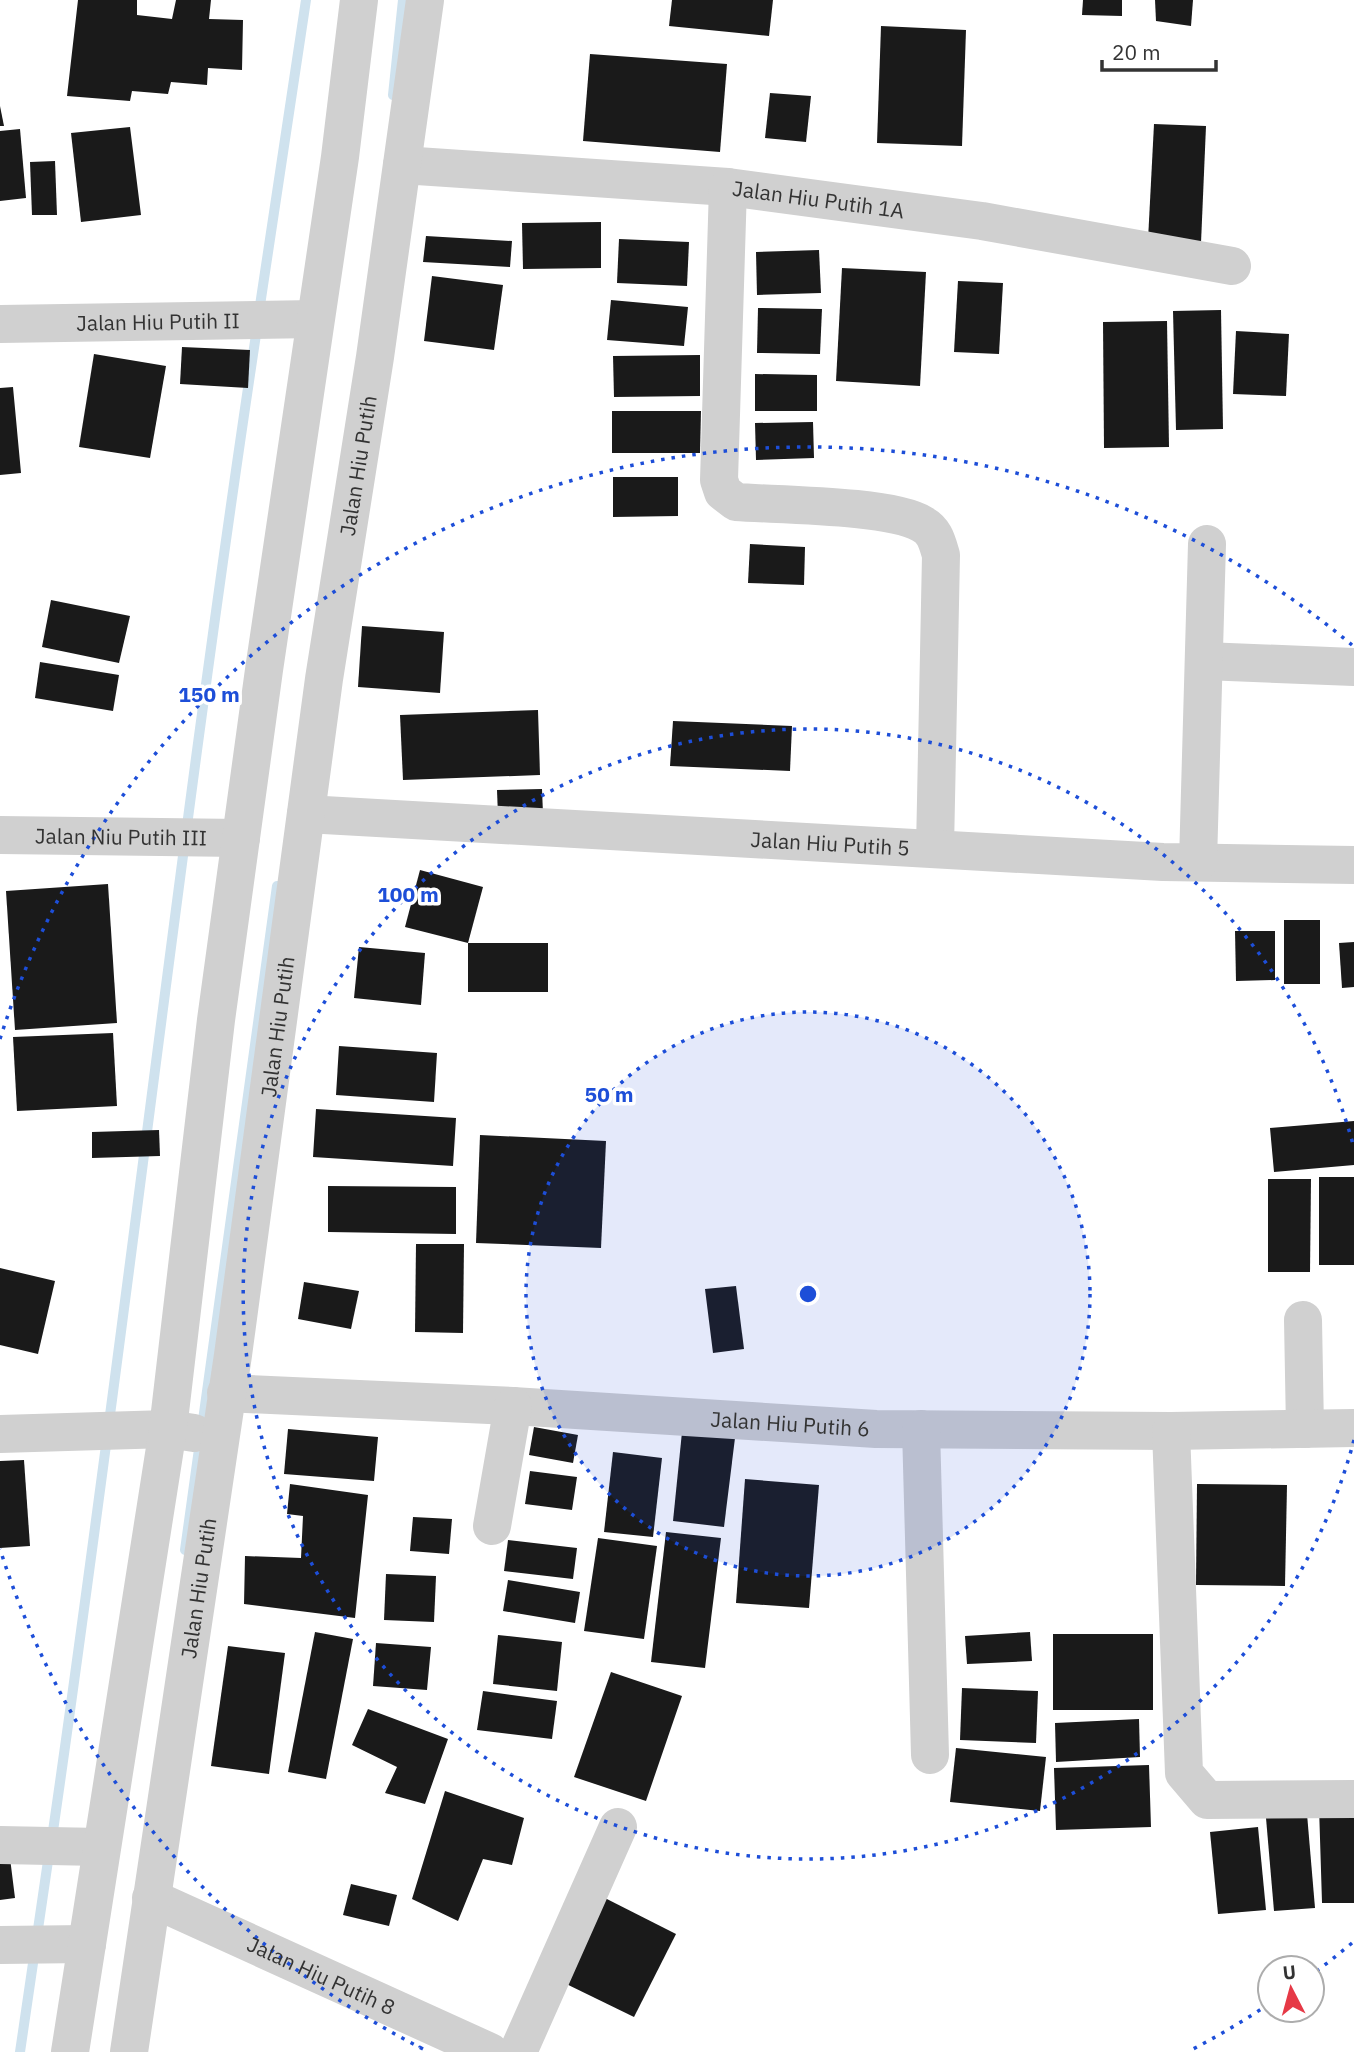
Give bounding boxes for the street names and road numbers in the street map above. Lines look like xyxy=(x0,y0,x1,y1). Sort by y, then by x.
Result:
street label: Jalan Hiu Putih 1A xyxy=(731,174,906,224)
street label: Jalan Hiu Putih II xyxy=(76,306,240,337)
street label: Jalan Hiu Putih xyxy=(333,393,383,538)
street label: Jalan Niu Putih III xyxy=(35,821,207,852)
street label: Jalan Hiu Putih 5 xyxy=(750,825,911,862)
street label: Jalan Hiu Putih xyxy=(254,954,301,1099)
street label: Jalan Hiu Putih 6 xyxy=(710,1405,871,1443)
street label: Jalan Hiu Putih xyxy=(174,1516,223,1660)
street label: Jalan Hiu Putih 8 xyxy=(243,1930,400,2021)

